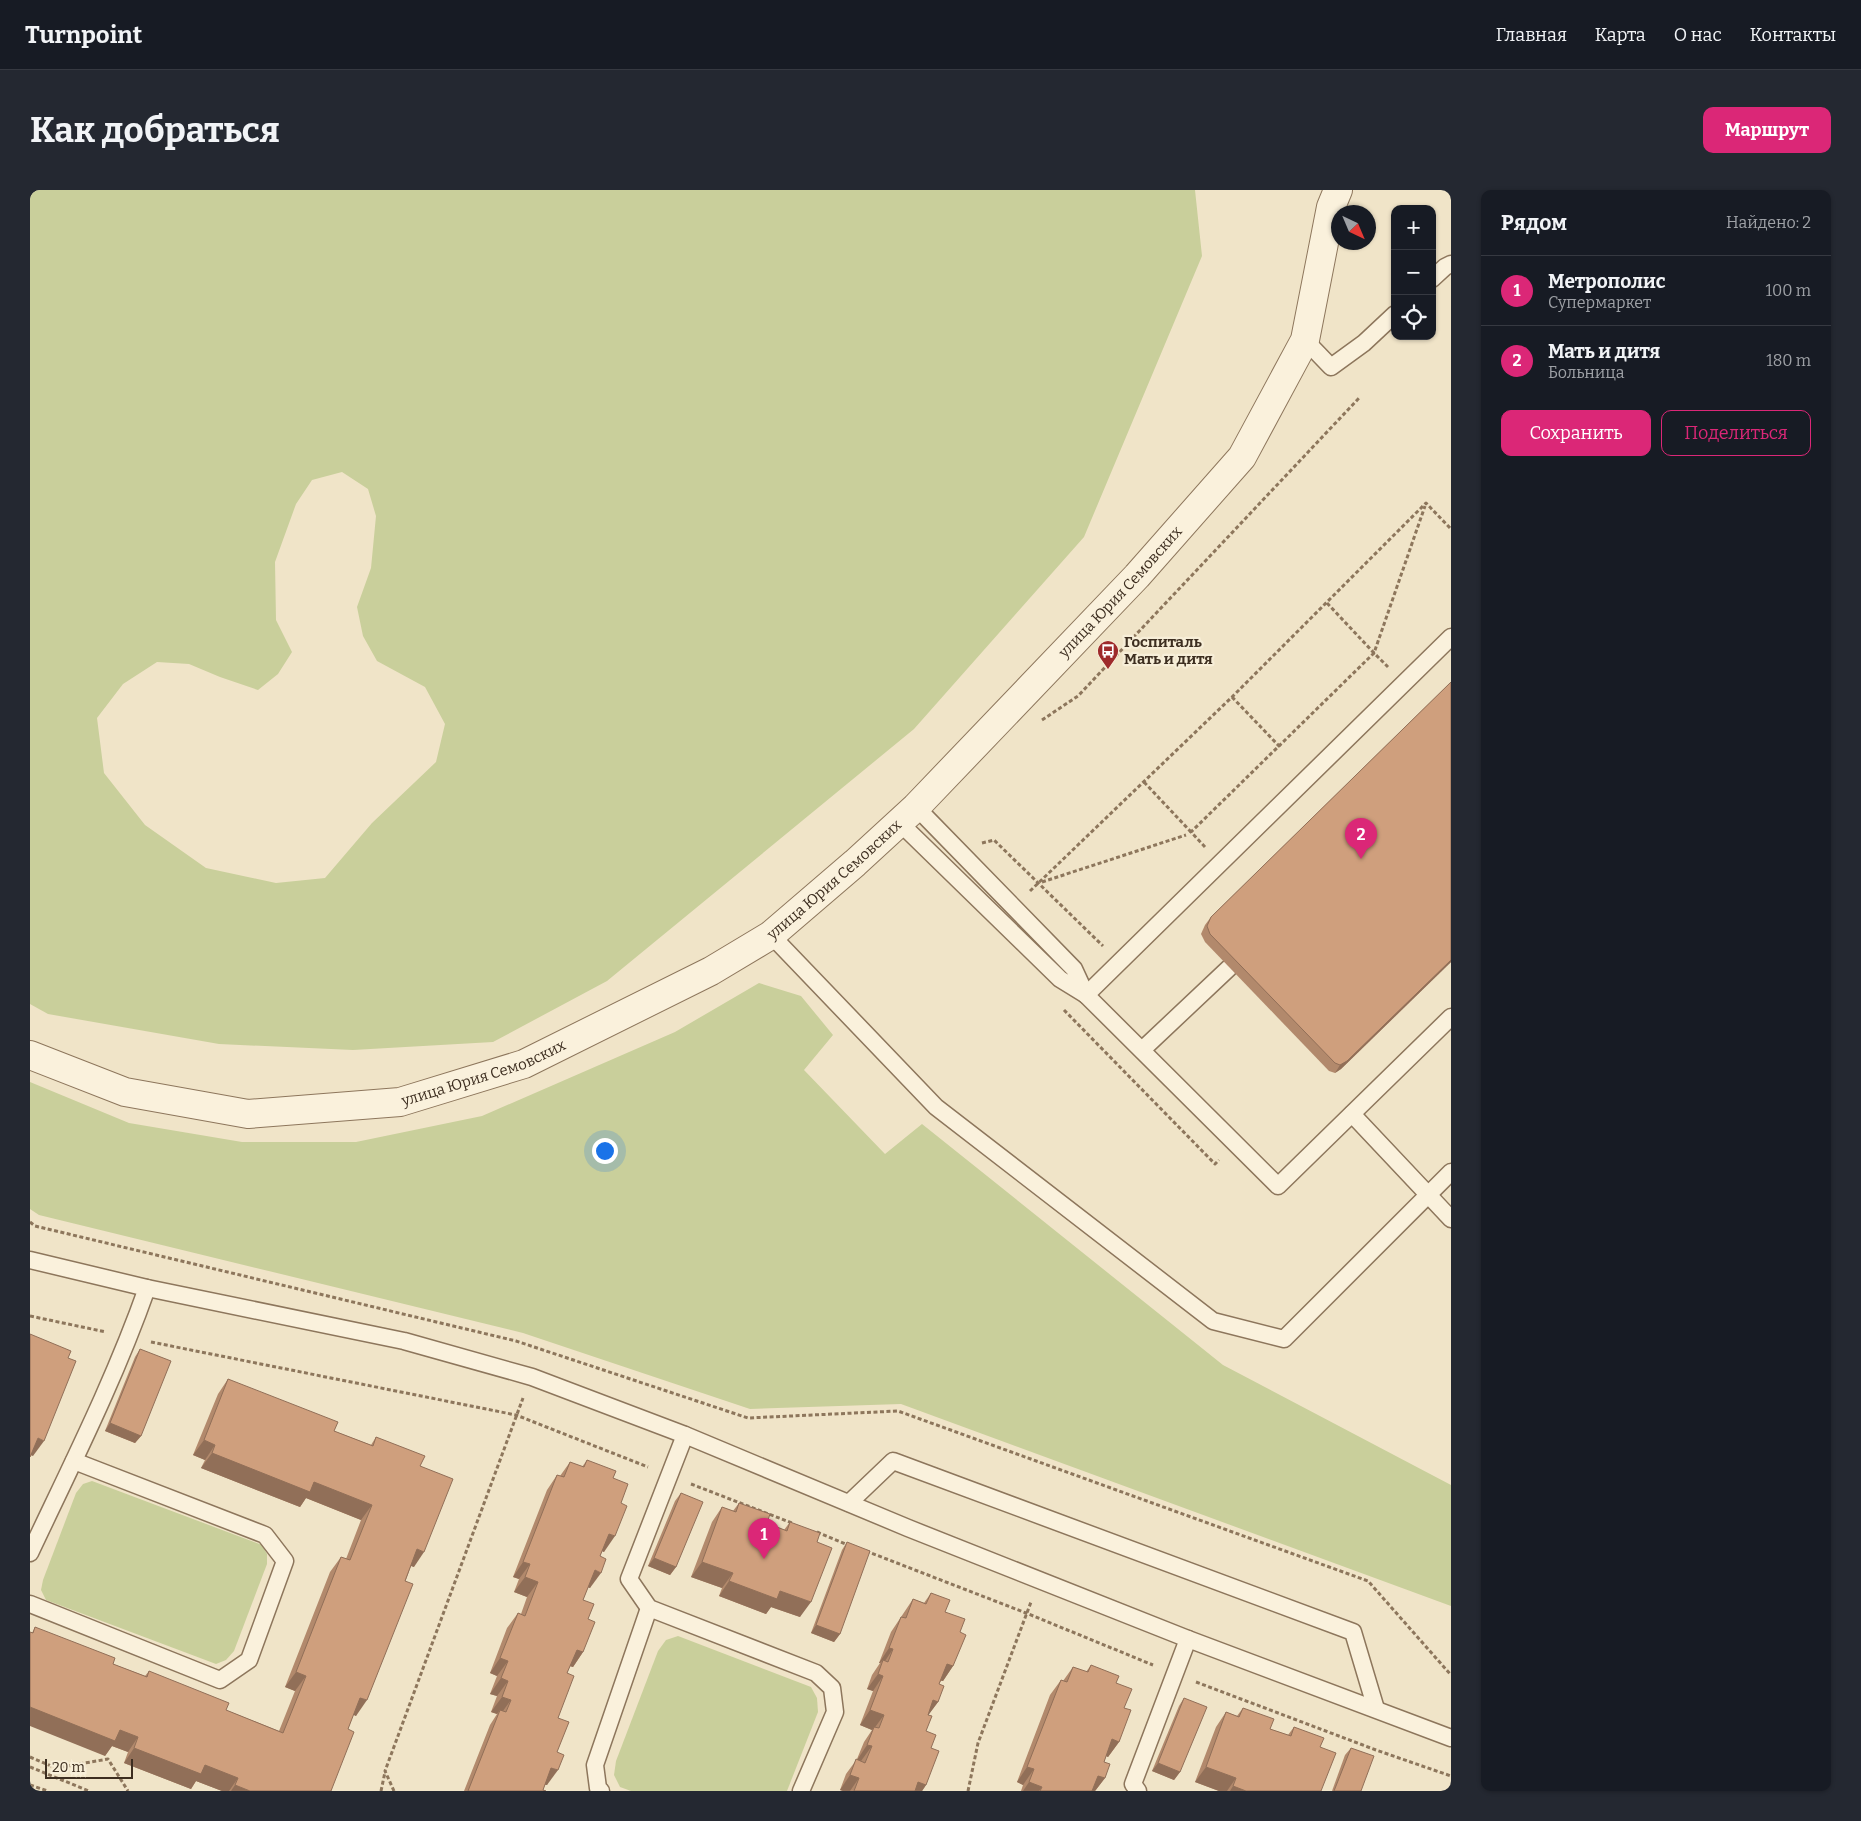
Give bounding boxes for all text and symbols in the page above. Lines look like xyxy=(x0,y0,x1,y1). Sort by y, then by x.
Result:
text: Turnpoint xyxy=(25,21,142,49)
text: Главная xyxy=(1496,24,1567,46)
text: Карта xyxy=(1595,24,1646,46)
text: О нас xyxy=(1674,24,1722,46)
text: Контакты xyxy=(1750,24,1836,46)
button: Маршрут xyxy=(1703,107,1831,153)
text: Как добраться xyxy=(30,109,280,151)
north arrow xyxy=(1331,205,1376,250)
map controls xyxy=(1391,205,1436,340)
button: + xyxy=(1391,205,1436,250)
text: Рядом xyxy=(1501,210,1567,236)
text: Найдено: 2 xyxy=(1726,213,1811,232)
button: − xyxy=(1391,250,1436,295)
text: Метрополис xyxy=(1548,270,1666,293)
text: 1 xyxy=(1514,281,1520,300)
text: 100 m xyxy=(1766,281,1811,300)
text: Супермаркет xyxy=(1548,293,1651,312)
button: locate xyxy=(1391,295,1436,340)
text: Мать и дитя xyxy=(1548,340,1660,363)
text: 2 xyxy=(1512,351,1522,370)
text: 180 m xyxy=(1766,351,1811,370)
text: Больница xyxy=(1548,363,1625,382)
button: Сохранить xyxy=(1501,410,1651,456)
button: Поделиться xyxy=(1661,410,1811,456)
street label: улица Юрия Семовских xyxy=(1054,522,1186,662)
place label: Госпиталь Мать и дитя xyxy=(1124,633,1213,668)
bus stop icon: Госпиталь Мать и дитя xyxy=(1096,639,1120,670)
street label: улица Юрия Семовских xyxy=(763,815,906,944)
pin: 2 xyxy=(1345,818,1377,859)
street label: улица Юрия Семовских xyxy=(399,1035,569,1110)
your location xyxy=(592,1138,618,1164)
pin: 1 xyxy=(748,1518,780,1559)
scale bar xyxy=(45,1756,132,1779)
text: 20 m xyxy=(52,1759,85,1776)

